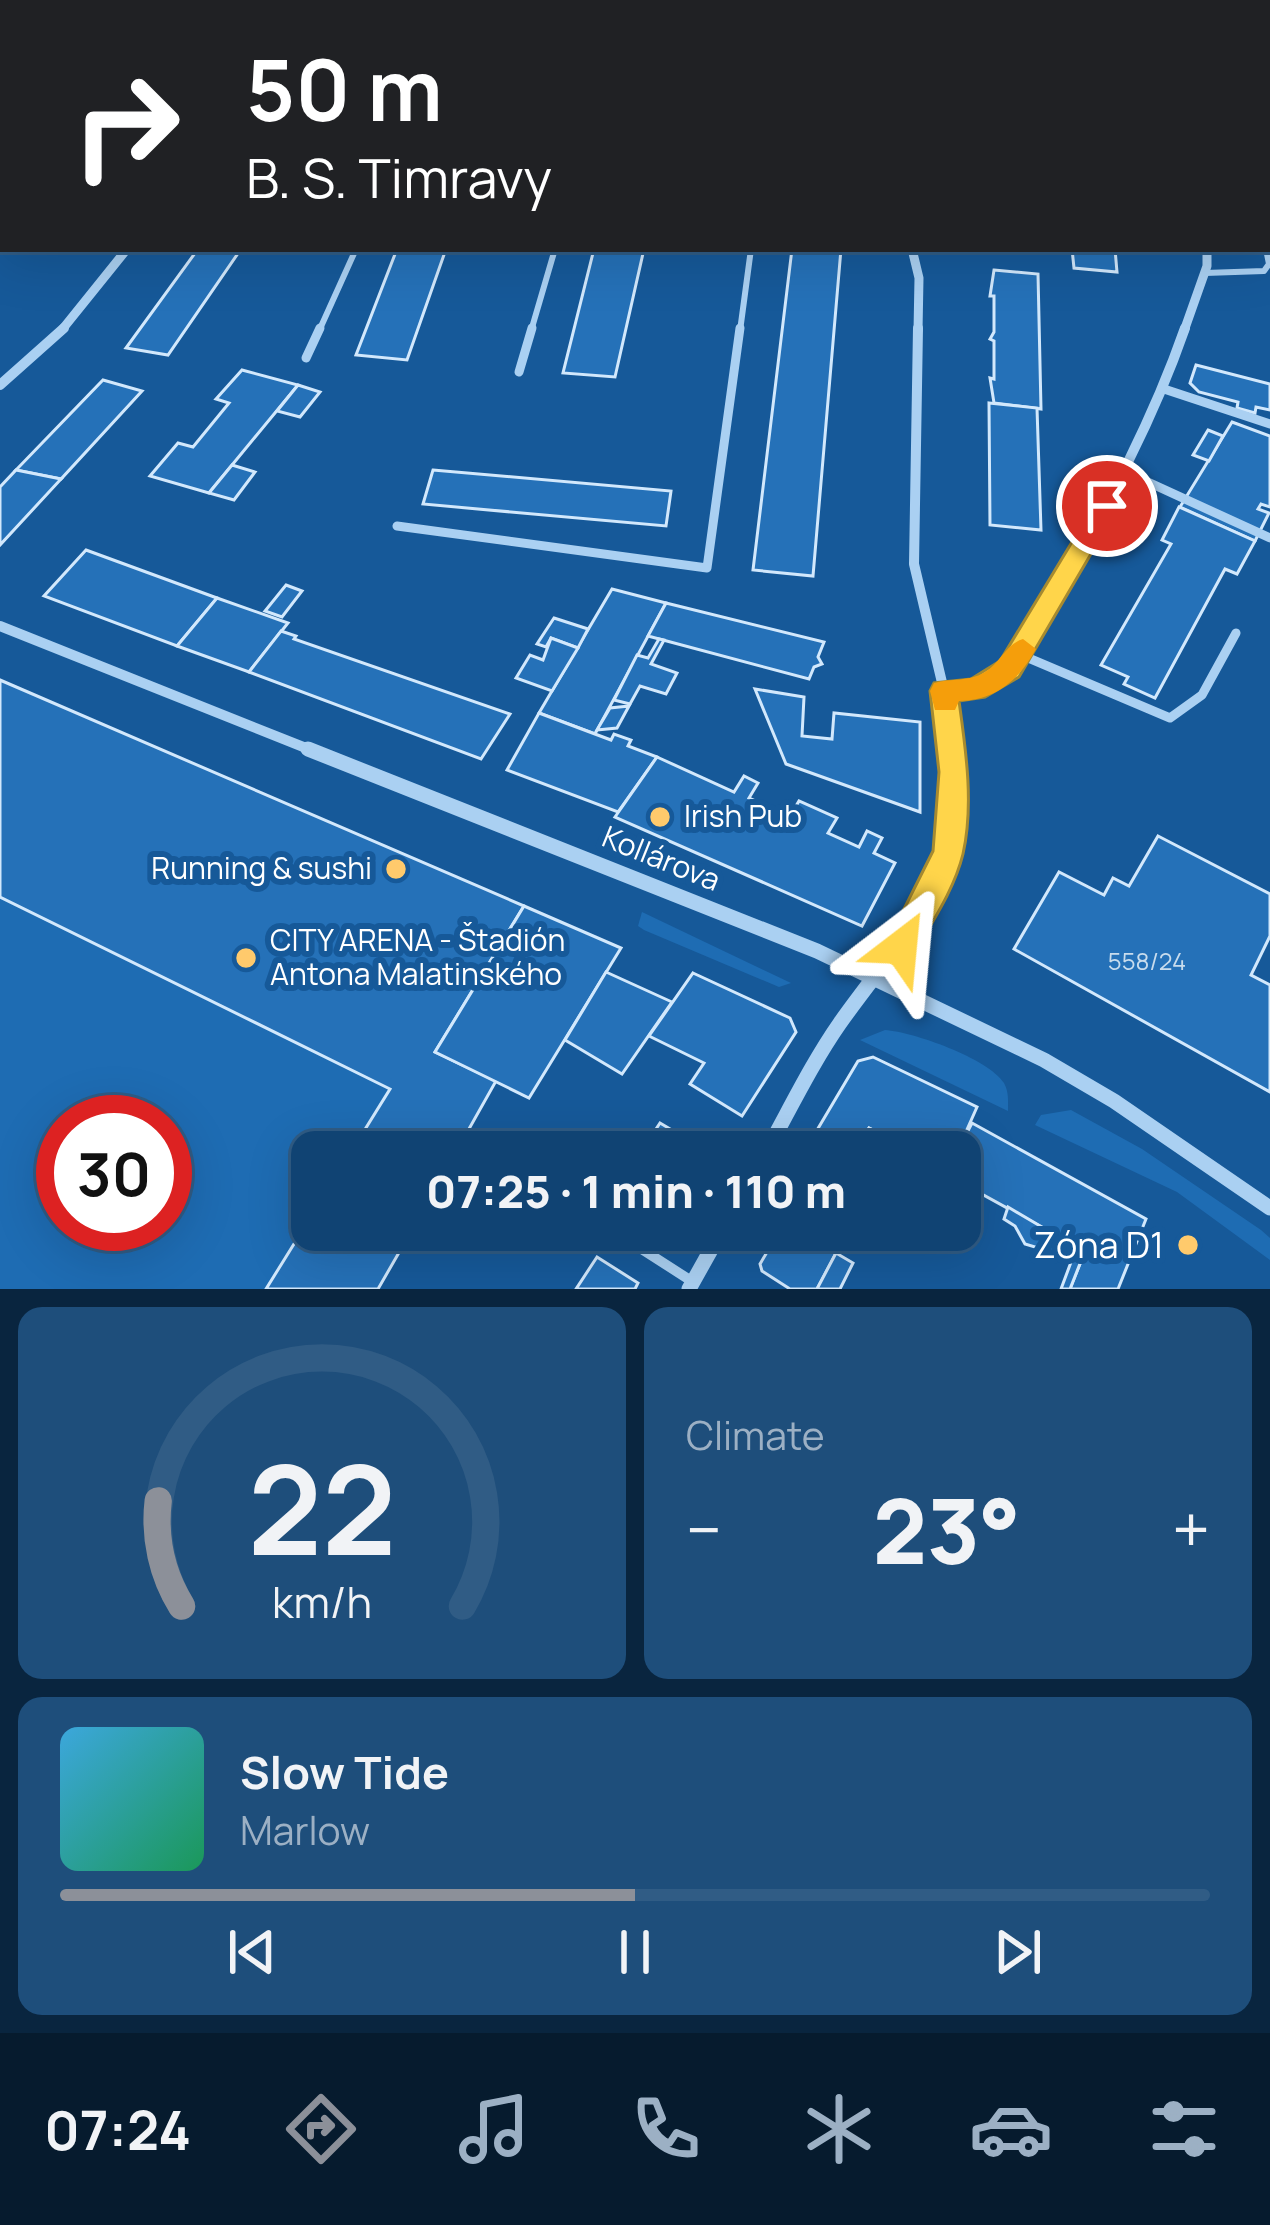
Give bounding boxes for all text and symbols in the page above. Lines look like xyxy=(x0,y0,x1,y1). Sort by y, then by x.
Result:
text: 50 m xyxy=(246,31,443,146)
icon: right xyxy=(48,48,204,204)
text: B. S. Timravy xyxy=(246,140,552,214)
pin xyxy=(1056,455,1158,557)
icon: arrive xyxy=(1074,473,1140,539)
place label: Irish Pub xyxy=(684,795,802,836)
marker: Irish Pub xyxy=(647,804,673,830)
street label: Kollárova xyxy=(597,815,727,900)
place label: Running & sushi xyxy=(151,847,372,888)
marker: Running & sushi xyxy=(383,856,409,882)
position arrow xyxy=(838,884,964,1010)
place label: CITY ARENA - Štadión Antona Malatinského xyxy=(270,919,565,994)
house number: 558/24 xyxy=(1108,944,1186,977)
marker: CITY ARENA - Štadión Antona Malatinského xyxy=(233,945,259,971)
speed limit sign: 30 xyxy=(36,1095,192,1251)
text: 07:25 · 1 min · 110 m xyxy=(426,1160,846,1222)
place label: Zóna D1 xyxy=(1034,1220,1164,1269)
marker: Zóna D1 xyxy=(1175,1232,1201,1258)
text: Climate xyxy=(686,1408,825,1462)
text: 22 xyxy=(248,1422,396,1592)
text: 23° xyxy=(873,1468,1021,1591)
text: − xyxy=(686,1484,722,1574)
text: + xyxy=(1172,1484,1210,1574)
text: km/h xyxy=(272,1572,372,1631)
text: Slow Tide xyxy=(240,1741,449,1803)
text: Marlow xyxy=(240,1803,370,1857)
icon: previous xyxy=(219,1919,285,1985)
icon: pause xyxy=(602,1919,668,1985)
icon: next xyxy=(985,1919,1051,1985)
icon: directions xyxy=(279,2087,363,2171)
icon: music xyxy=(452,2087,536,2171)
icon: phone xyxy=(624,2087,708,2171)
icon: climate xyxy=(797,2087,881,2171)
icon: car xyxy=(969,2087,1053,2171)
icon: filters xyxy=(1142,2087,1226,2171)
text: 07:24 xyxy=(44,2092,191,2166)

